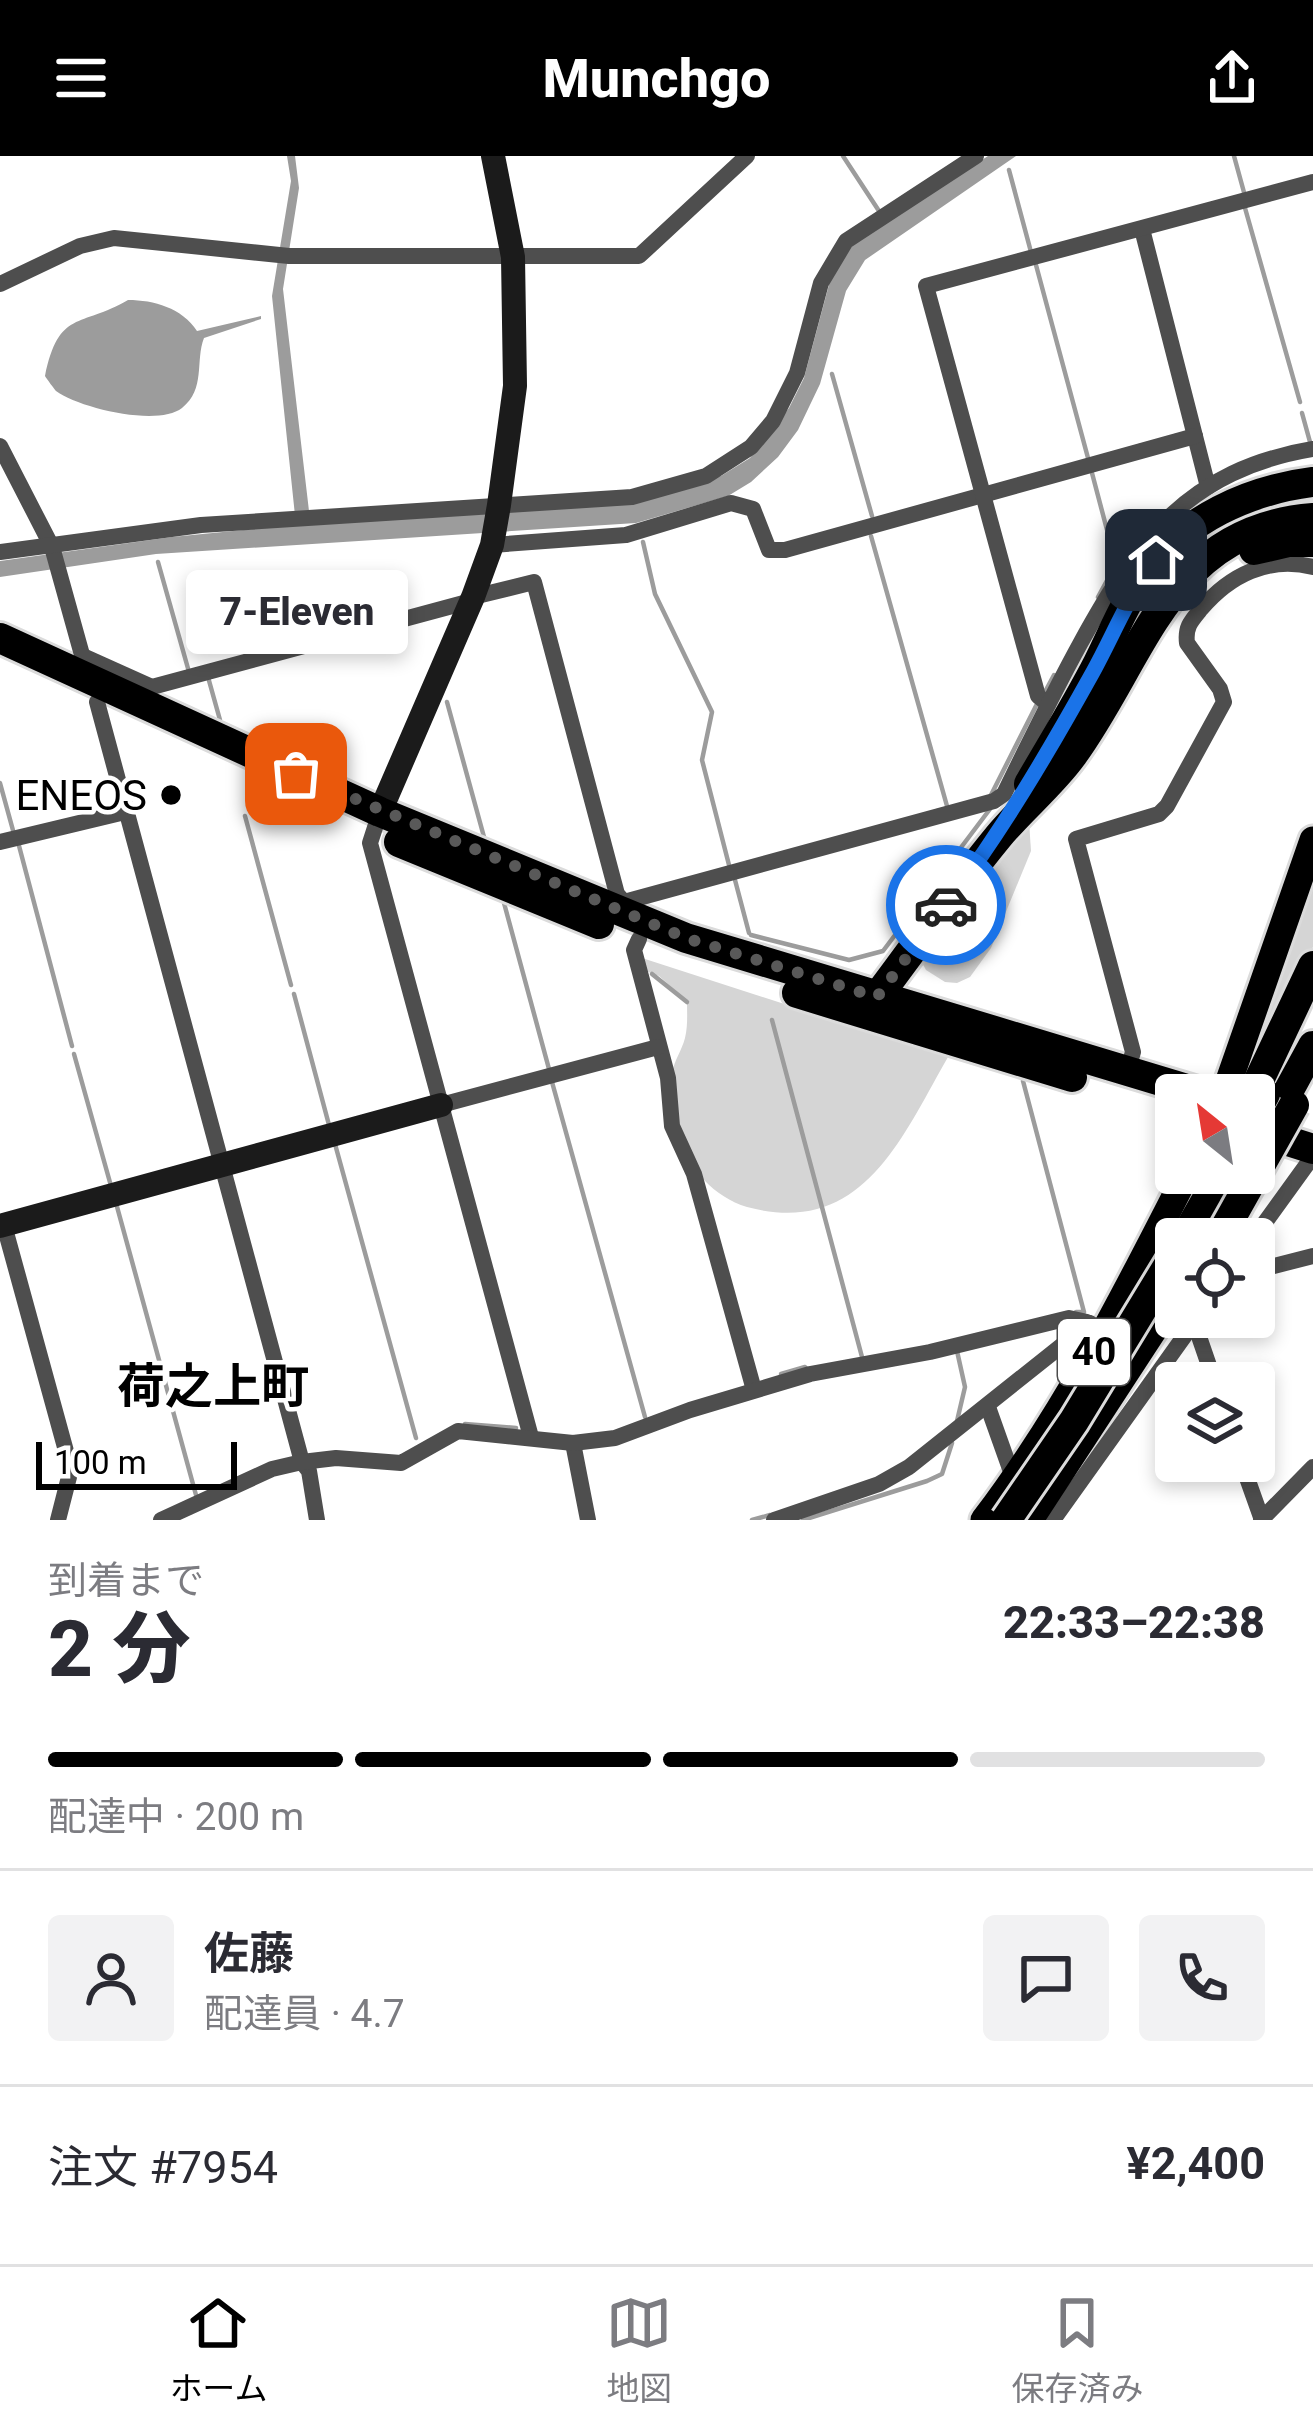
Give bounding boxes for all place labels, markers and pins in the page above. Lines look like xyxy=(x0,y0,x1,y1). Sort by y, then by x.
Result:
pin xyxy=(1105,509,1207,611)
callout: 7-Eleven xyxy=(185,570,407,654)
pin xyxy=(245,723,347,825)
place label: ENEOS xyxy=(15,771,147,820)
marker: ENEOS xyxy=(158,782,184,808)

